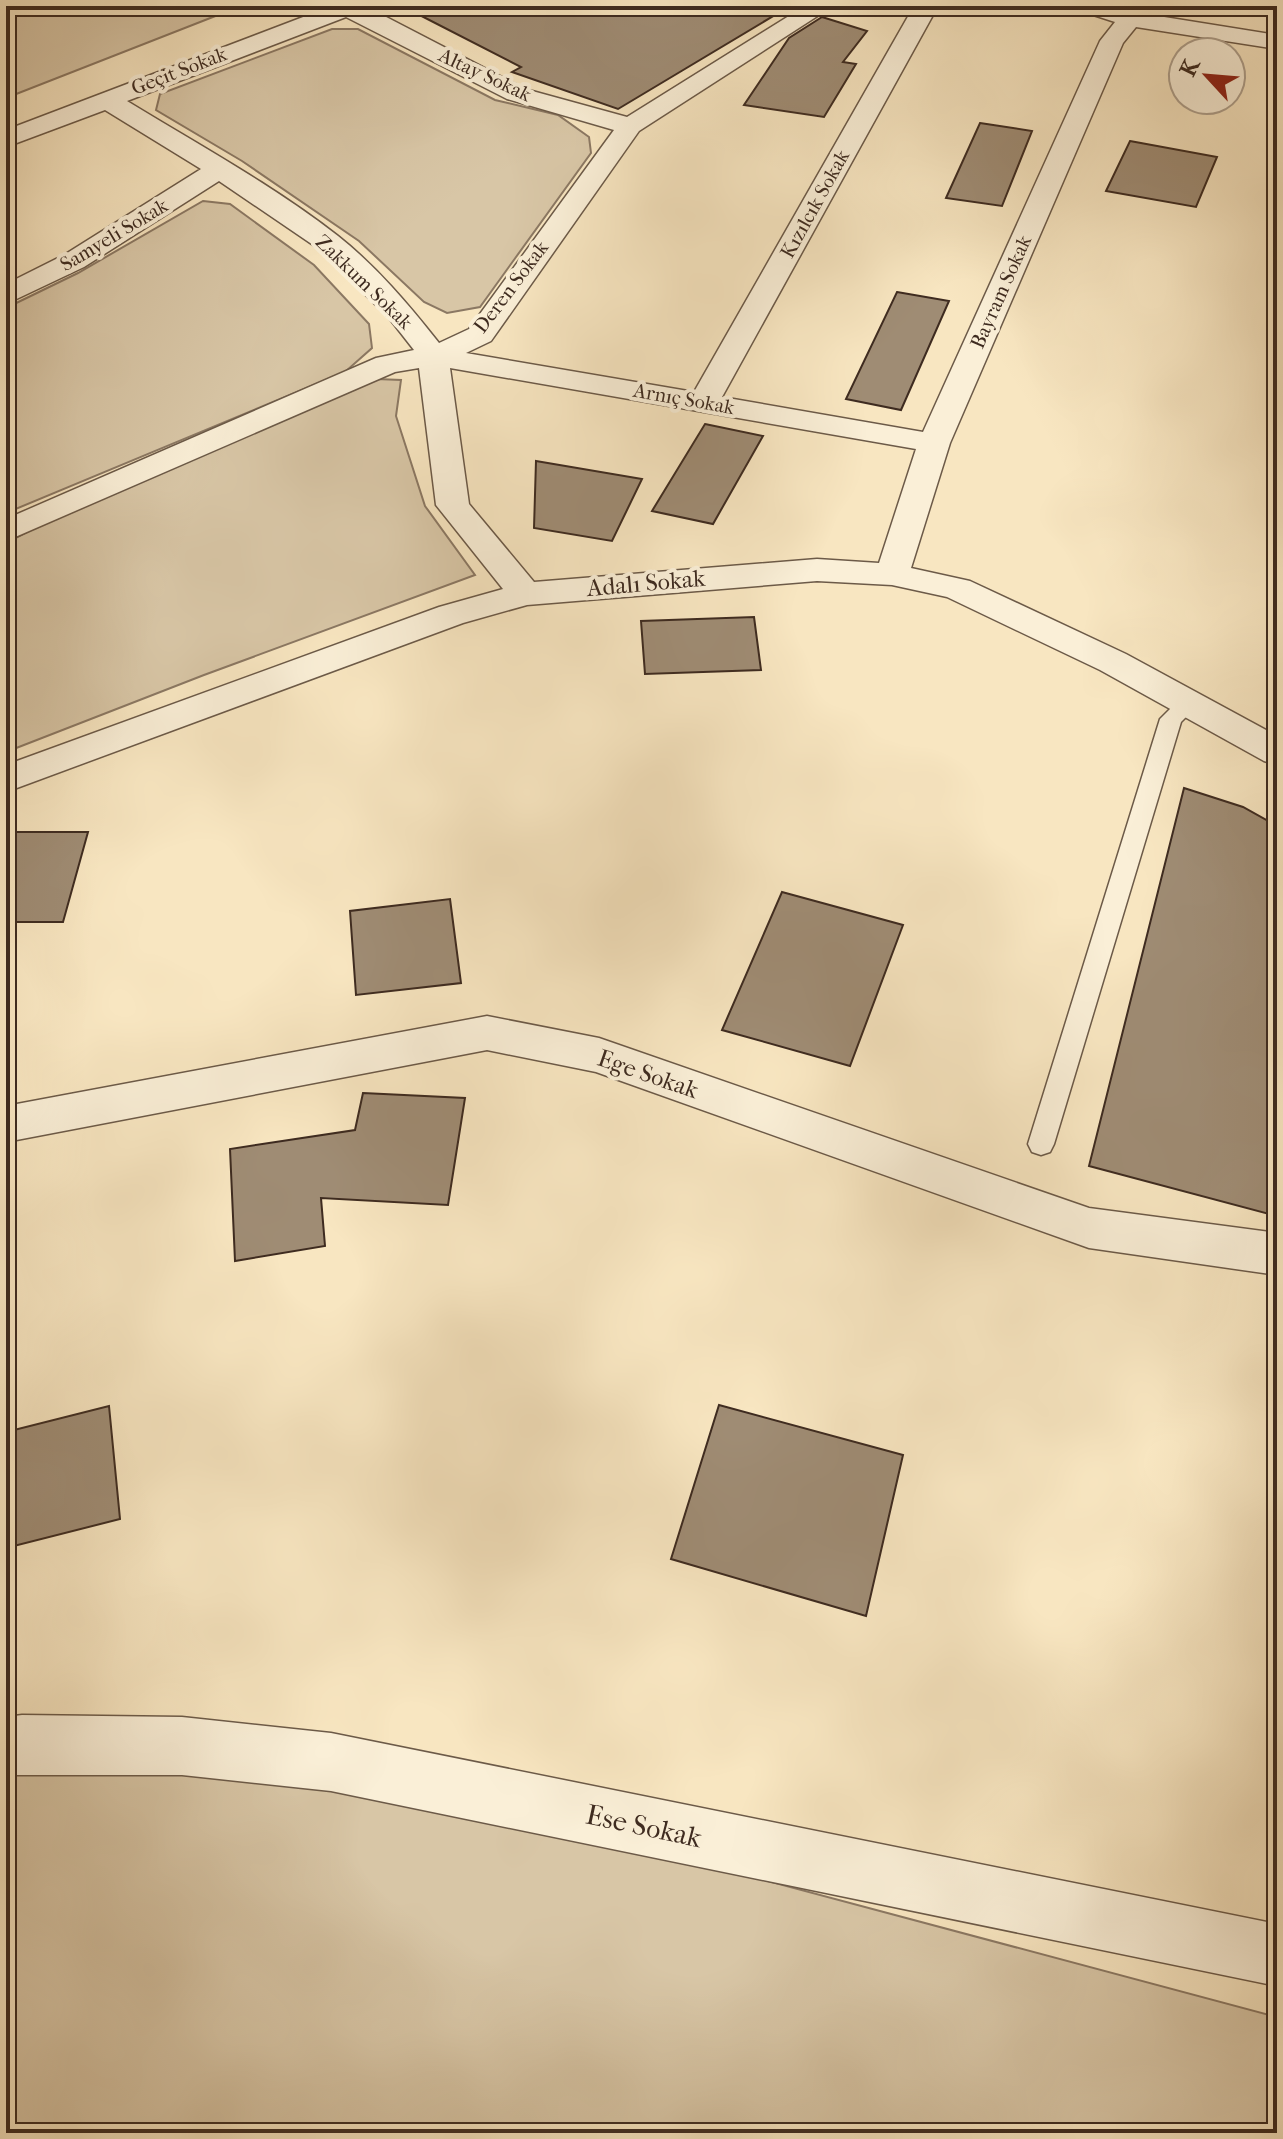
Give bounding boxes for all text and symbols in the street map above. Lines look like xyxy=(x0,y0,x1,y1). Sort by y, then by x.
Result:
north arrow xyxy=(1167,36,1247,116)
street label: Geçit Sokak xyxy=(128,42,231,100)
street label: Altay Sokak xyxy=(434,43,536,107)
text: K xyxy=(1175,53,1206,81)
street label: Kızılcık Sokak xyxy=(776,145,854,262)
street label: Samyeli Sokak xyxy=(56,193,173,276)
street label: Zakkum Sokak xyxy=(311,230,418,334)
street label: Bayram Sokak xyxy=(966,231,1036,352)
street label: Deren Sokak xyxy=(469,236,554,338)
street label: Arnıç Sokak xyxy=(631,379,737,419)
street label: Adalı Sokak xyxy=(585,564,707,602)
street label: Ege Sokak xyxy=(594,1044,703,1104)
street label: Ese Sokak xyxy=(583,1798,705,1854)

